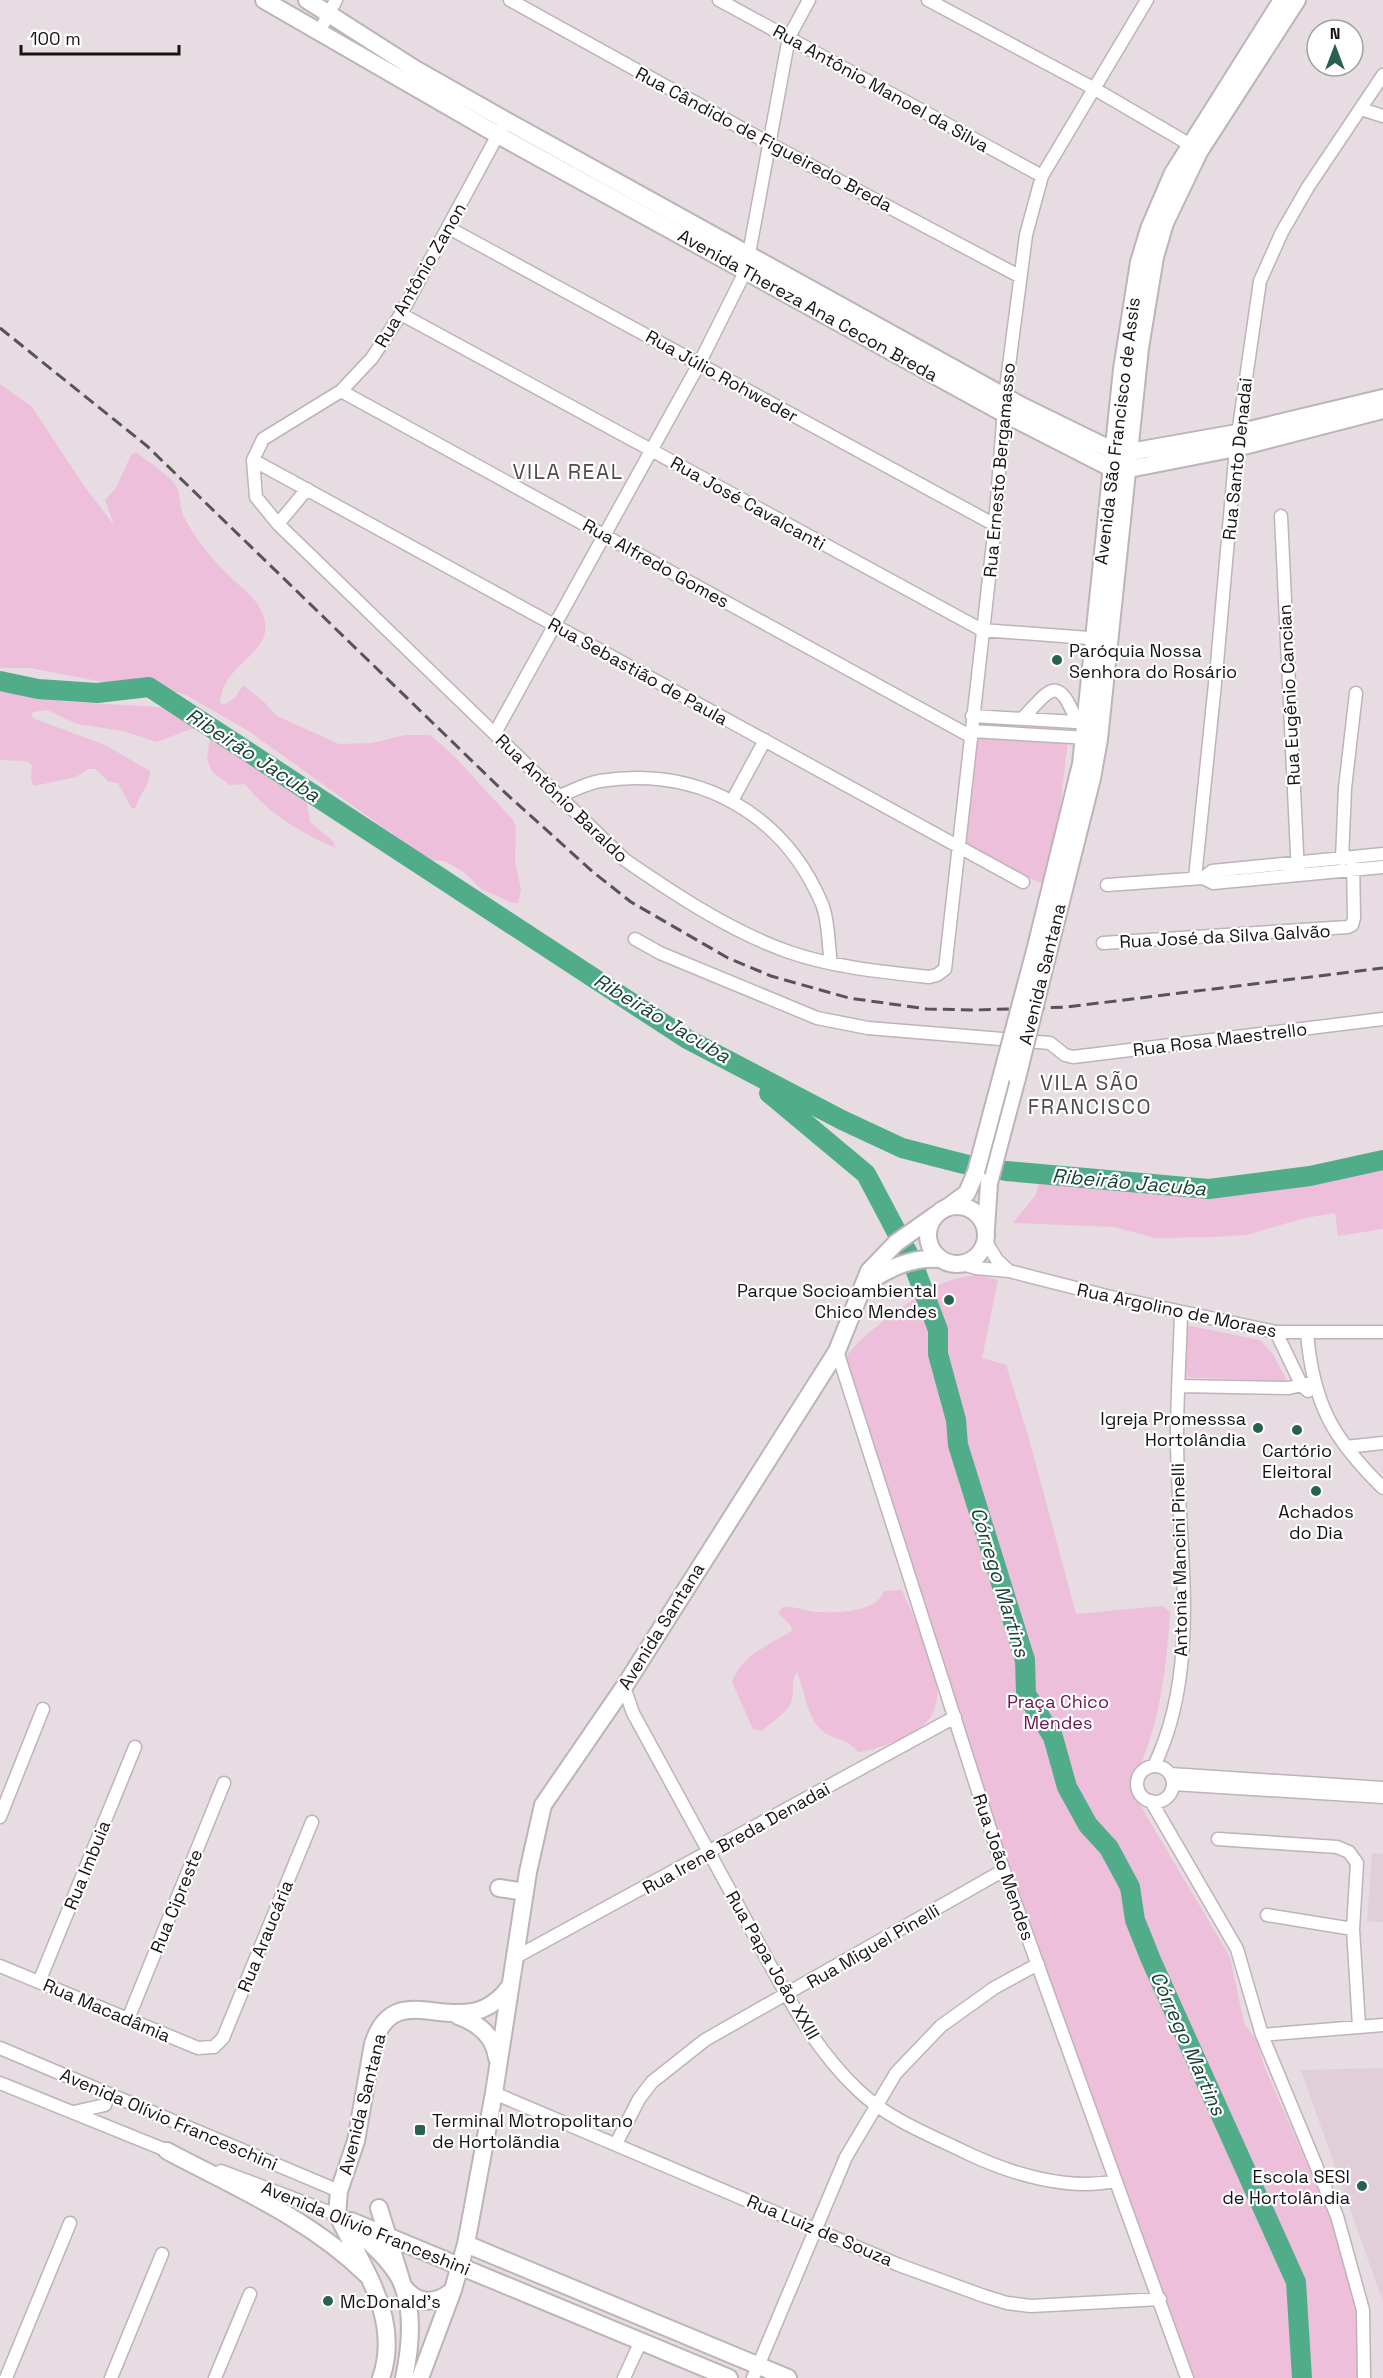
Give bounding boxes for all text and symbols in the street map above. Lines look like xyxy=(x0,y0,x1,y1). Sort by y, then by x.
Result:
scale bar xyxy=(21,18,178,56)
north arrow xyxy=(1305,18,1365,78)
street label: Rua Antônio Manoel da Silva xyxy=(769,19,993,157)
text: N xyxy=(1330,23,1340,44)
text: 100 m xyxy=(30,27,81,50)
street label: Rua Cândido de Figueiredo Breda xyxy=(632,61,896,217)
street label: Rua Antônio Zanon xyxy=(369,198,471,352)
street label: Avenida Thereza Ana Cecon Breda xyxy=(674,224,942,386)
street label: Avenida São Francisco de Assis xyxy=(1089,296,1145,566)
street label: Rua Júlio Rohweder xyxy=(642,325,802,427)
street label: Rua Ernesto Bergamasso xyxy=(978,362,1020,578)
street label: Rua Santo Denadai xyxy=(1217,377,1257,541)
street label: Rua José Cavalcanti xyxy=(666,451,830,555)
district label: VILA REAL xyxy=(512,458,624,485)
street label: Rua Alfredo Gomes xyxy=(579,513,733,613)
street label: Rua Eugênio Cancian xyxy=(1273,604,1305,786)
street label: Rua Sebastião de Paula xyxy=(544,612,732,730)
place label: Paróquia Nossa Senhora do Rosário xyxy=(1069,639,1237,683)
marker: Paróquia Nossa Senhora do Rosário xyxy=(1050,653,1064,667)
water label: Ribeirão Jacuba xyxy=(181,702,325,808)
street label: Rua Antônio Baraldo xyxy=(491,729,633,867)
street label: Avenida Santana xyxy=(1013,901,1071,1047)
street label: Rua José da Silva Galvão xyxy=(1119,919,1331,953)
water label: Ribeirão Jacuba xyxy=(589,967,735,1069)
street label: Rua Rosa Maestrello xyxy=(1132,1017,1308,1061)
district label: VILA SÃO FRANCISCO xyxy=(1028,1069,1152,1120)
water label: Ribeirão Jacuba xyxy=(1051,1162,1207,1202)
street label: Rua Argolino de Moraes xyxy=(1075,1278,1279,1342)
place label: Parque Socioambiental Chico Mendes xyxy=(737,1279,937,1323)
marker: Parque Socioambiental Chico Mendes xyxy=(942,1293,956,1307)
place label: Igreja Promesssa Hortolândia xyxy=(1100,1407,1246,1451)
marker: Igreja Promesssa Hortolândia xyxy=(1251,1421,1265,1435)
marker: Cartório Eleitoral xyxy=(1290,1423,1304,1437)
place label: Cartório Eleitoral xyxy=(1262,1439,1332,1483)
street label: Antonia Mancini Pinelli xyxy=(1166,1463,1192,1657)
marker: Achados do Dia xyxy=(1309,1484,1323,1498)
place label: Achados do Dia xyxy=(1278,1500,1354,1544)
water label: Córrego Martins xyxy=(965,1504,1036,1661)
street label: Avenida Santana xyxy=(613,1558,709,1694)
park label: Praça Chico Mendes xyxy=(1007,1690,1109,1734)
street label: Rua Irene Breda Denadai xyxy=(638,1777,834,1899)
street label: Rua João Mendes xyxy=(968,1791,1040,1943)
street label: Rua Imbuia xyxy=(59,1817,115,1913)
street label: Rua Cipreste xyxy=(145,1846,207,1956)
street label: Rua Araucária xyxy=(232,1877,298,1995)
street label: Rua Papa João XXIII xyxy=(721,1886,825,2044)
street label: Rua Miguel Pinelli xyxy=(802,1899,944,1993)
water label: Córrego Martins xyxy=(1145,1967,1232,2121)
street label: Rua Macadâmia xyxy=(40,1973,174,2047)
street label: Avenida Santana xyxy=(333,2031,391,2177)
street label: Avenida Olívio Franceschini xyxy=(57,2063,281,2175)
place label: Terminal Motropolitano de Hortolãndia xyxy=(432,2109,633,2153)
marker: Terminal Motropolitano de Hortolãndia xyxy=(413,2123,427,2137)
place label: Escola SESI de Hortolândia xyxy=(1222,2165,1350,2209)
street label: Avenida Olívio Franceshini xyxy=(258,2176,474,2280)
marker: Escola SESI de Hortolândia xyxy=(1355,2179,1369,2193)
street label: Rua Luiz de Souza xyxy=(744,2189,896,2271)
place label: McDonald's xyxy=(340,2290,441,2313)
marker: McDonald's xyxy=(321,2294,335,2308)

